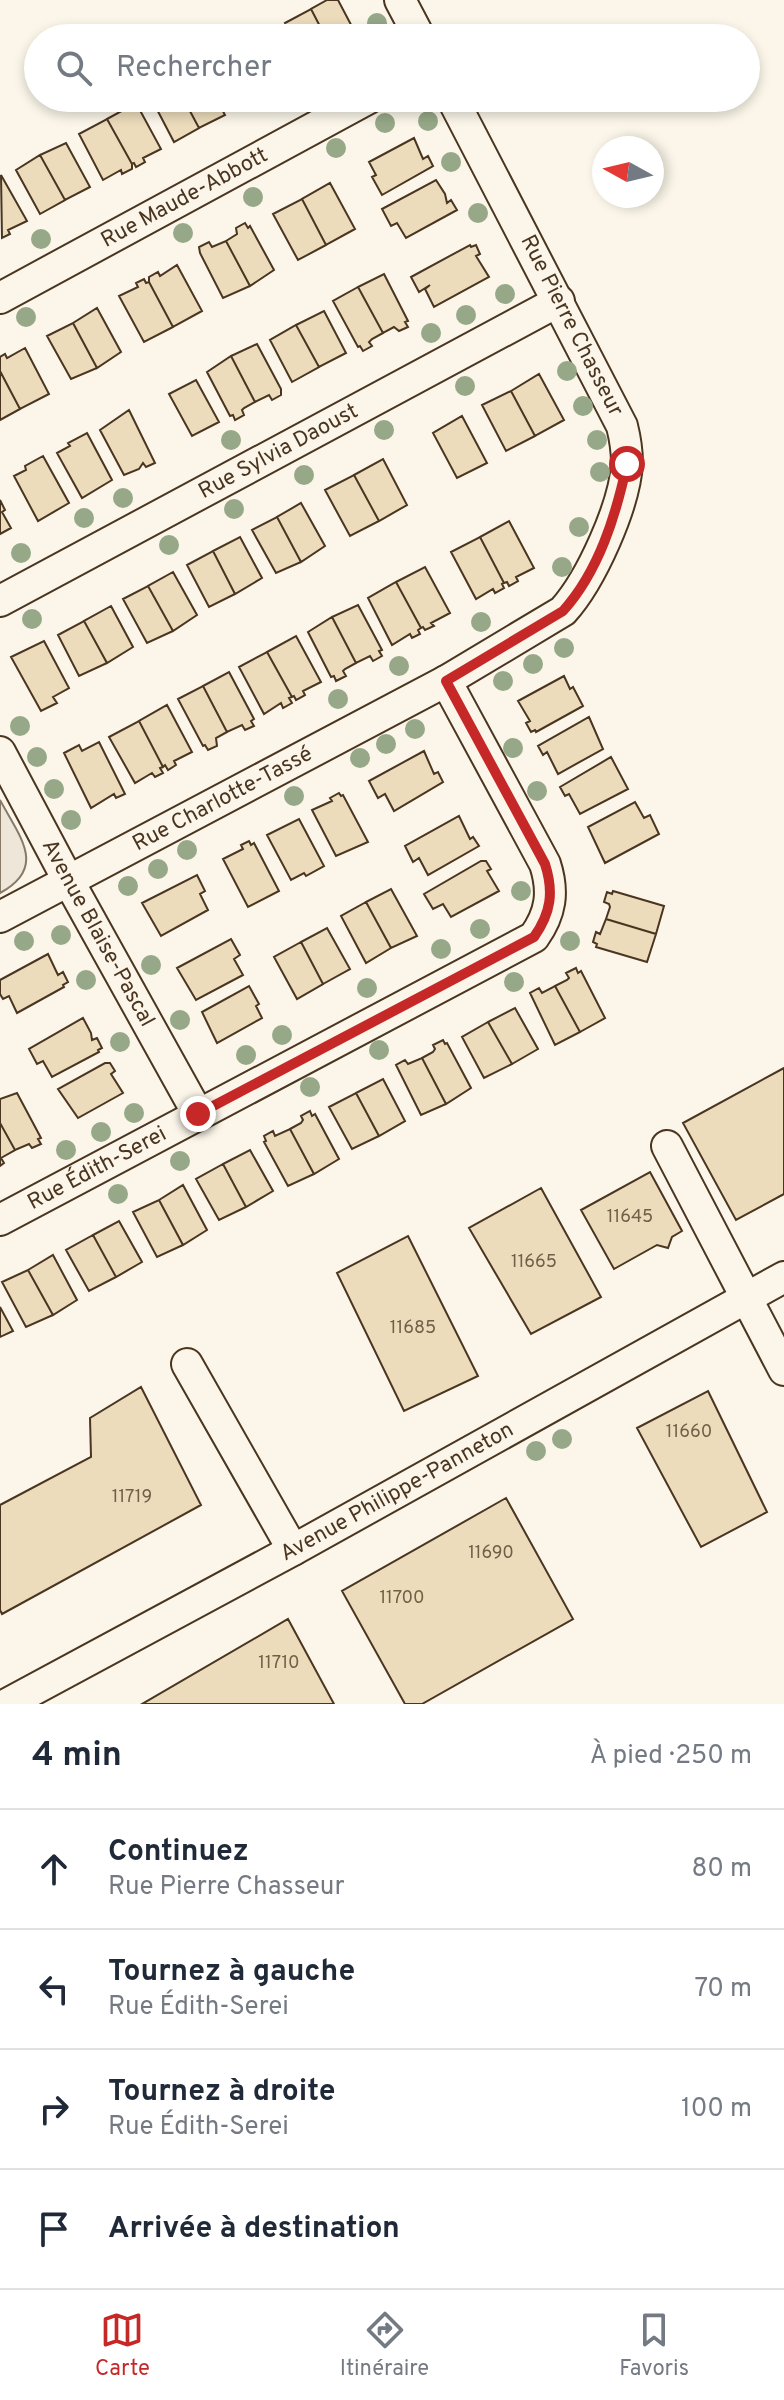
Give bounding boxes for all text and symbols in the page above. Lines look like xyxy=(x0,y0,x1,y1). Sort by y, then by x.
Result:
search box xyxy=(24,24,760,112)
icon: search xyxy=(52,46,96,90)
text: Rechercher xyxy=(116,50,272,87)
north arrow xyxy=(592,136,664,208)
street label: Rue Maude-Abbott xyxy=(97,142,273,254)
street label: Rue Pierre Chasseur xyxy=(514,231,629,422)
street label: Rue Sylvia Daoust xyxy=(194,398,363,505)
route start xyxy=(609,446,645,482)
street label: Rue Charlotte-Tassé xyxy=(128,741,317,858)
street label: Avenue Blaise-Pascal xyxy=(35,835,160,1032)
route end xyxy=(180,1096,216,1132)
street label: Rue Édith-Serei xyxy=(23,1121,171,1216)
house number: 11645 xyxy=(607,1206,653,1229)
house number: 11665 xyxy=(511,1251,557,1274)
house number: 11685 xyxy=(390,1317,436,1340)
street label: Avenue Philippe-Panneton xyxy=(276,1416,519,1568)
house number: 11660 xyxy=(666,1421,712,1444)
house number: 11719 xyxy=(112,1486,152,1509)
house number: 11690 xyxy=(468,1542,514,1565)
house number: 11700 xyxy=(379,1587,425,1610)
house number: 11710 xyxy=(258,1652,300,1675)
text: 4 min xyxy=(32,1735,122,1778)
text: À pied · 250 m xyxy=(590,1740,752,1773)
text: Continuez xyxy=(108,1834,249,1871)
icon: ahead xyxy=(32,1847,76,1891)
text: 80 m xyxy=(692,1853,752,1886)
text: Rue Pierre Chasseur xyxy=(108,1871,345,1904)
text: Tournez à gauche xyxy=(108,1954,355,1991)
icon: left xyxy=(32,1967,76,2011)
text: 70 m xyxy=(694,1973,752,2006)
text: Rue Édith-Serei xyxy=(108,1991,289,2024)
text: Tournez à droite xyxy=(108,2074,336,2111)
icon: right xyxy=(32,2087,76,2131)
text: 100 m xyxy=(681,2093,752,2126)
text: Rue Édith-Serei xyxy=(108,2111,289,2144)
icon: arrive xyxy=(32,2207,76,2251)
text: Arrivée à destination xyxy=(108,2211,400,2248)
tab: Carte xyxy=(95,2308,150,2383)
tab: Itinéraire xyxy=(340,2308,429,2383)
tab: Favoris xyxy=(619,2308,689,2383)

